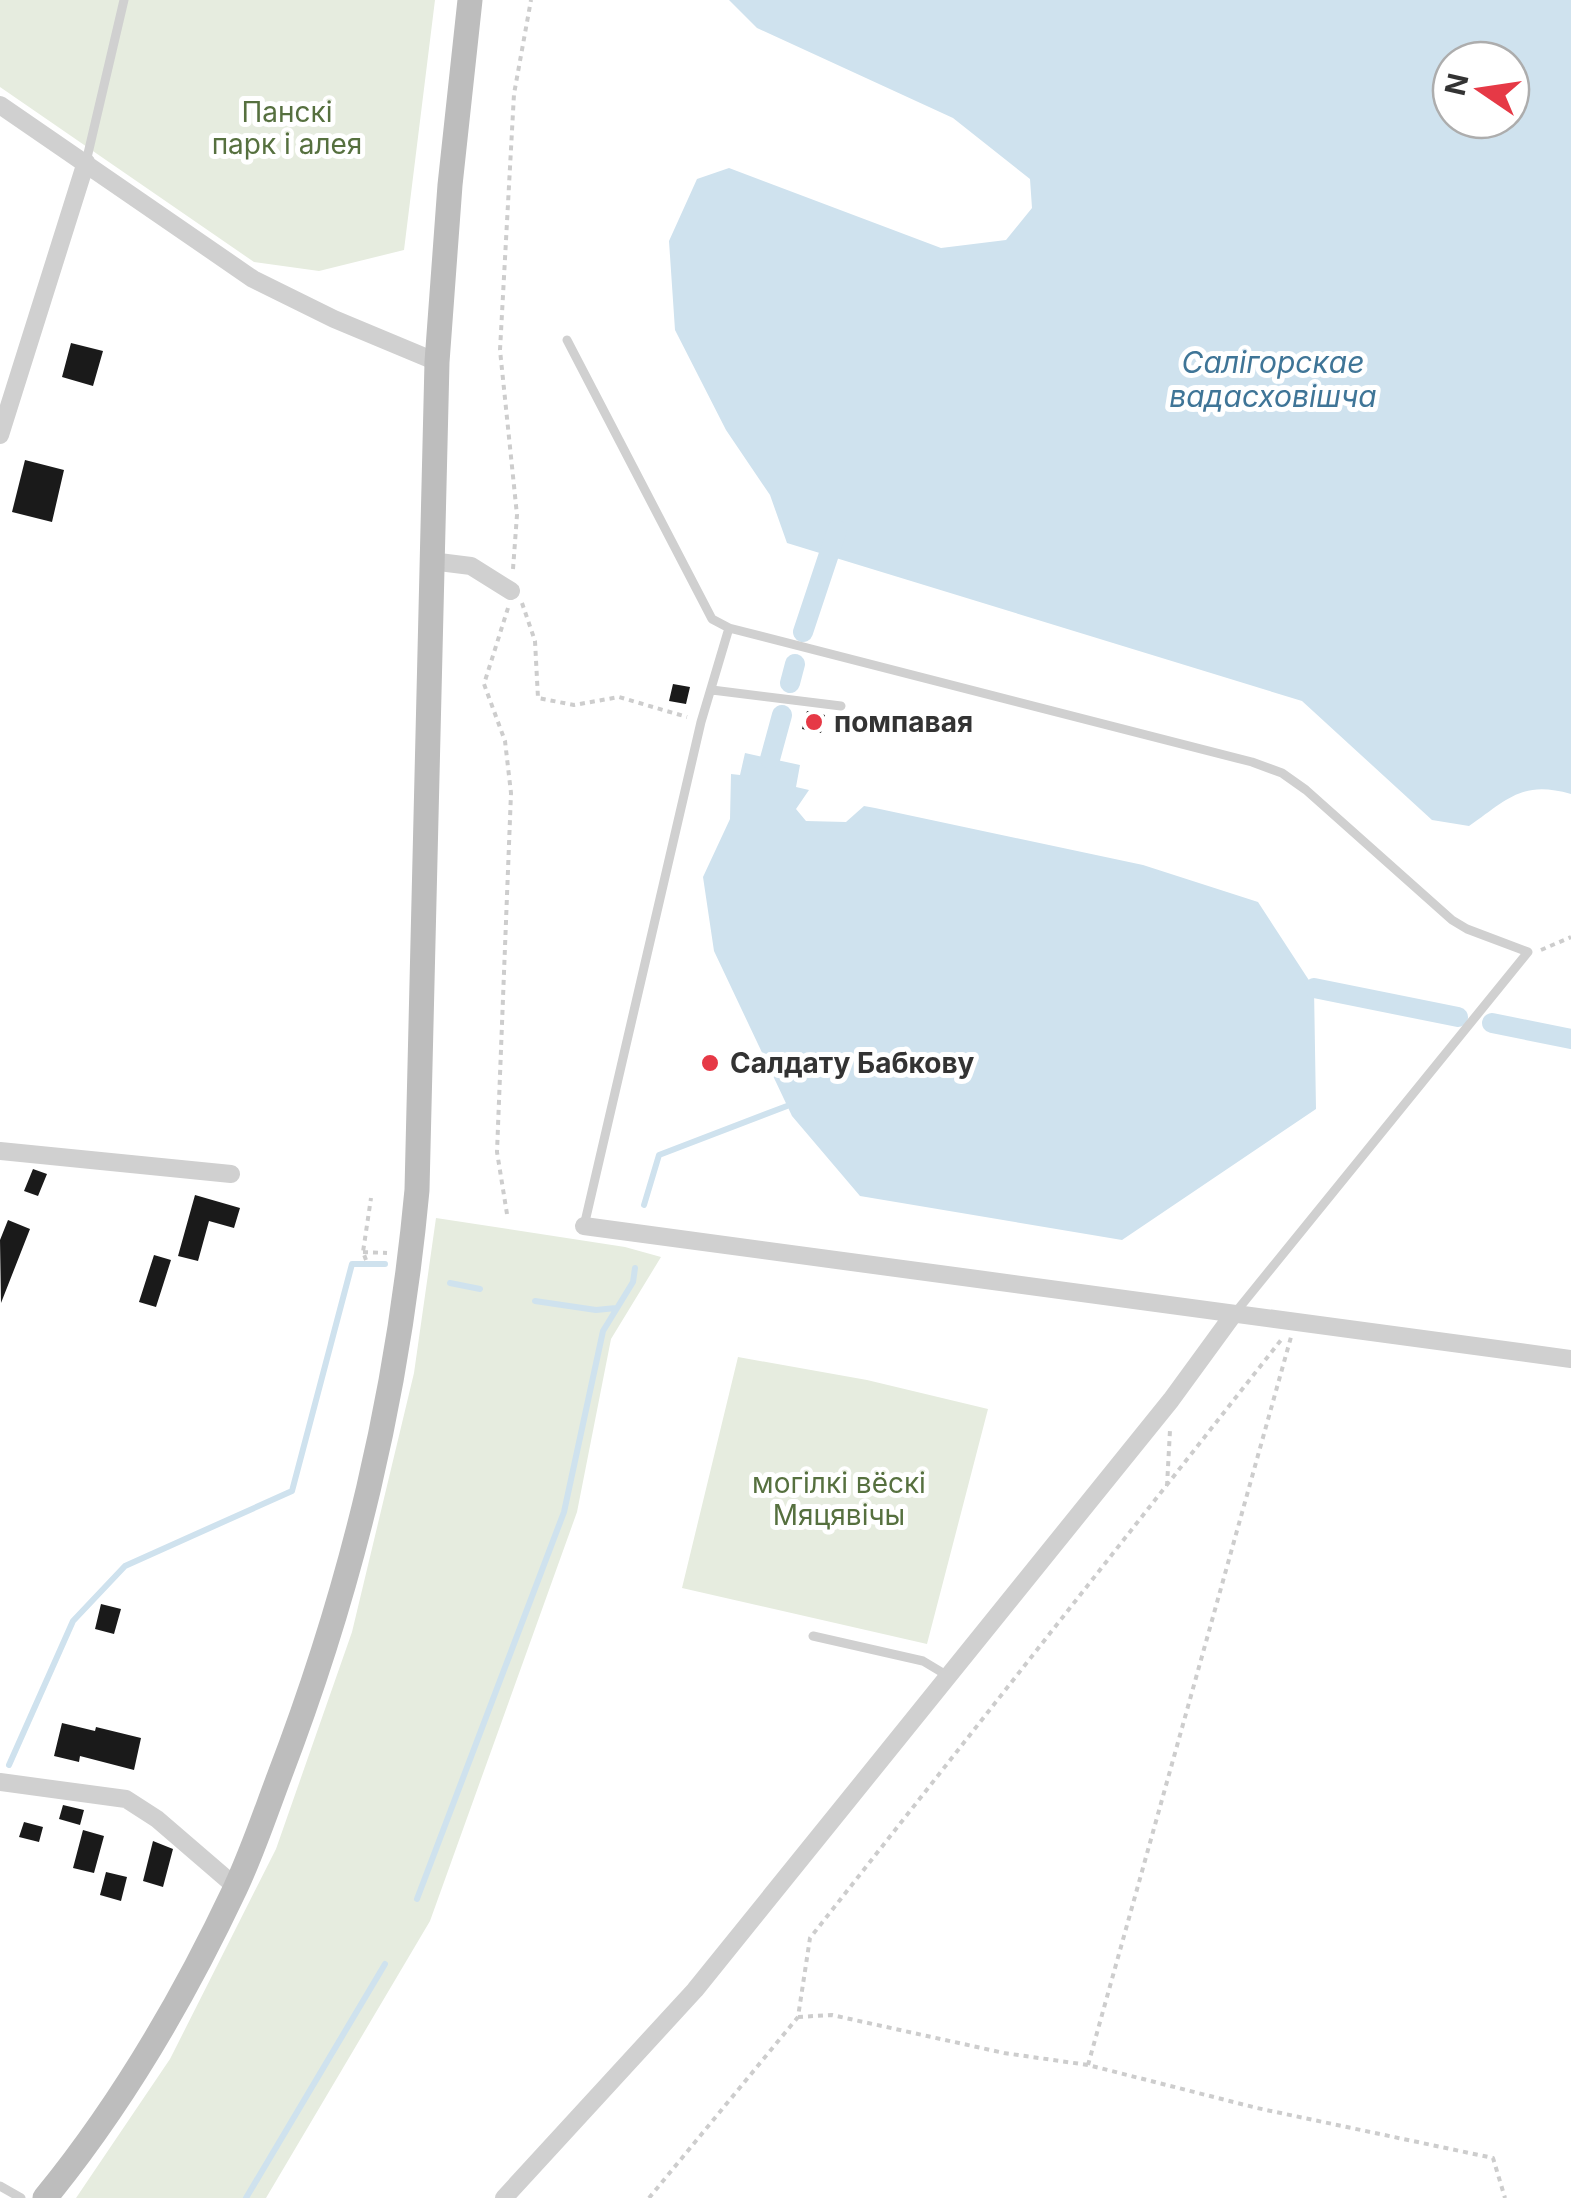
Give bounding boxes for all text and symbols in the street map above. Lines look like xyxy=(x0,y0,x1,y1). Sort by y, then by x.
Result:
north arrow xyxy=(1431,40,1531,140)
text: N xyxy=(1438,70,1476,99)
park label: Панскі парк і алея xyxy=(212,95,362,161)
water label: Салігорскае вадасховішча xyxy=(1169,344,1377,414)
place label: помпавая xyxy=(834,705,973,739)
marker: помпавая xyxy=(803,711,825,733)
place label: Салдату Бабкову xyxy=(730,1046,975,1080)
marker: Салдату Бабкову xyxy=(699,1052,721,1074)
park label: могілкі вёскі Мяцявічы xyxy=(752,1466,926,1532)

